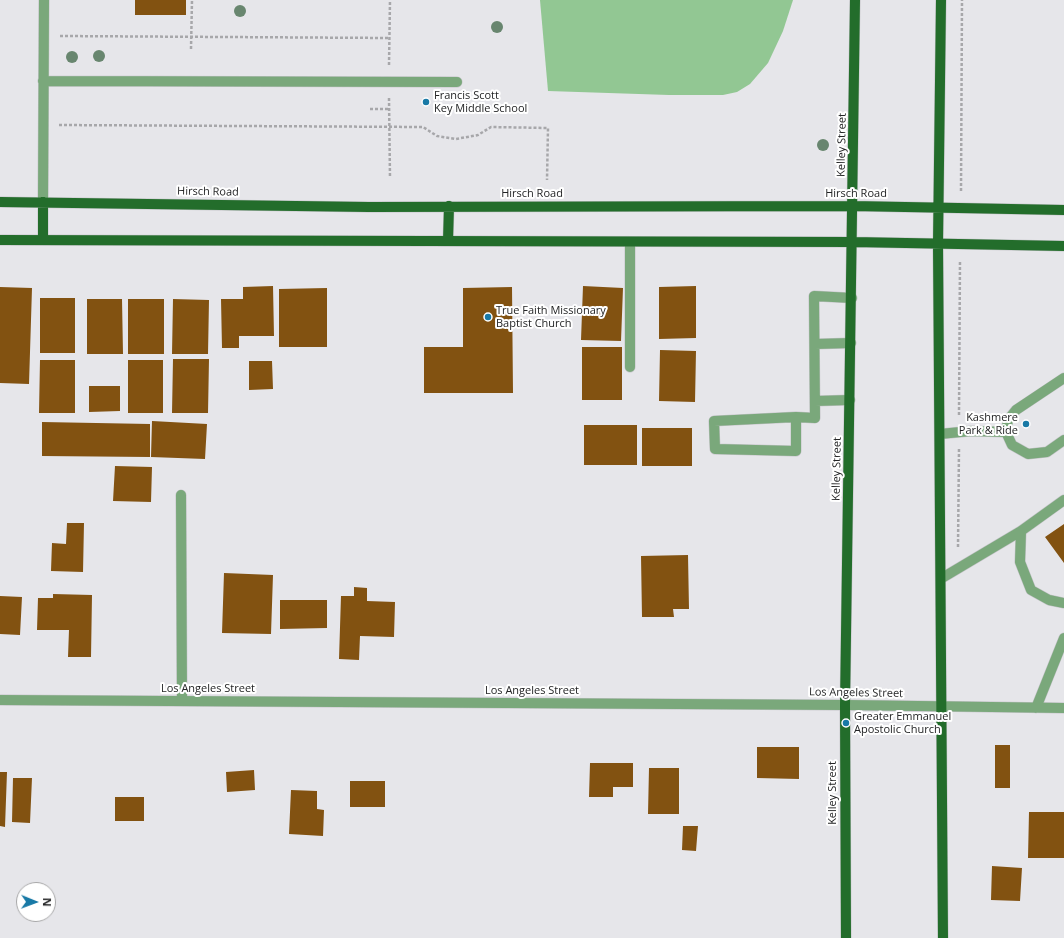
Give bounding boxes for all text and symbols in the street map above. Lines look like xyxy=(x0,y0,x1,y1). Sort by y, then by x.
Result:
place label: Francis Scott Key Middle School xyxy=(434,89,527,115)
marker: Francis Scott Key Middle School xyxy=(421,97,431,107)
street label: Kelley Street xyxy=(835,113,849,177)
street label: Hirsch Road xyxy=(177,185,239,199)
street label: Hirsch Road xyxy=(501,187,563,201)
street label: Hirsch Road xyxy=(825,187,887,201)
place label: True Faith Missionary Baptist Church xyxy=(496,304,606,330)
marker: True Faith Missionary Baptist Church xyxy=(483,312,493,322)
place label: Kashmere Park & Ride xyxy=(959,411,1018,437)
marker: Kashmere Park & Ride xyxy=(1021,419,1031,429)
street label: Kelley Street xyxy=(830,437,844,501)
street label: Los Angeles Street xyxy=(161,682,255,696)
street label: Los Angeles Street xyxy=(485,684,579,698)
street label: Los Angeles Street xyxy=(809,686,903,700)
place label: Greater Emmanuel Apostolic Church xyxy=(854,710,951,736)
marker: Greater Emmanuel Apostolic Church xyxy=(841,718,851,728)
street label: Kelley Street xyxy=(826,761,840,825)
north arrow xyxy=(16,882,56,922)
text: N xyxy=(40,898,55,907)

